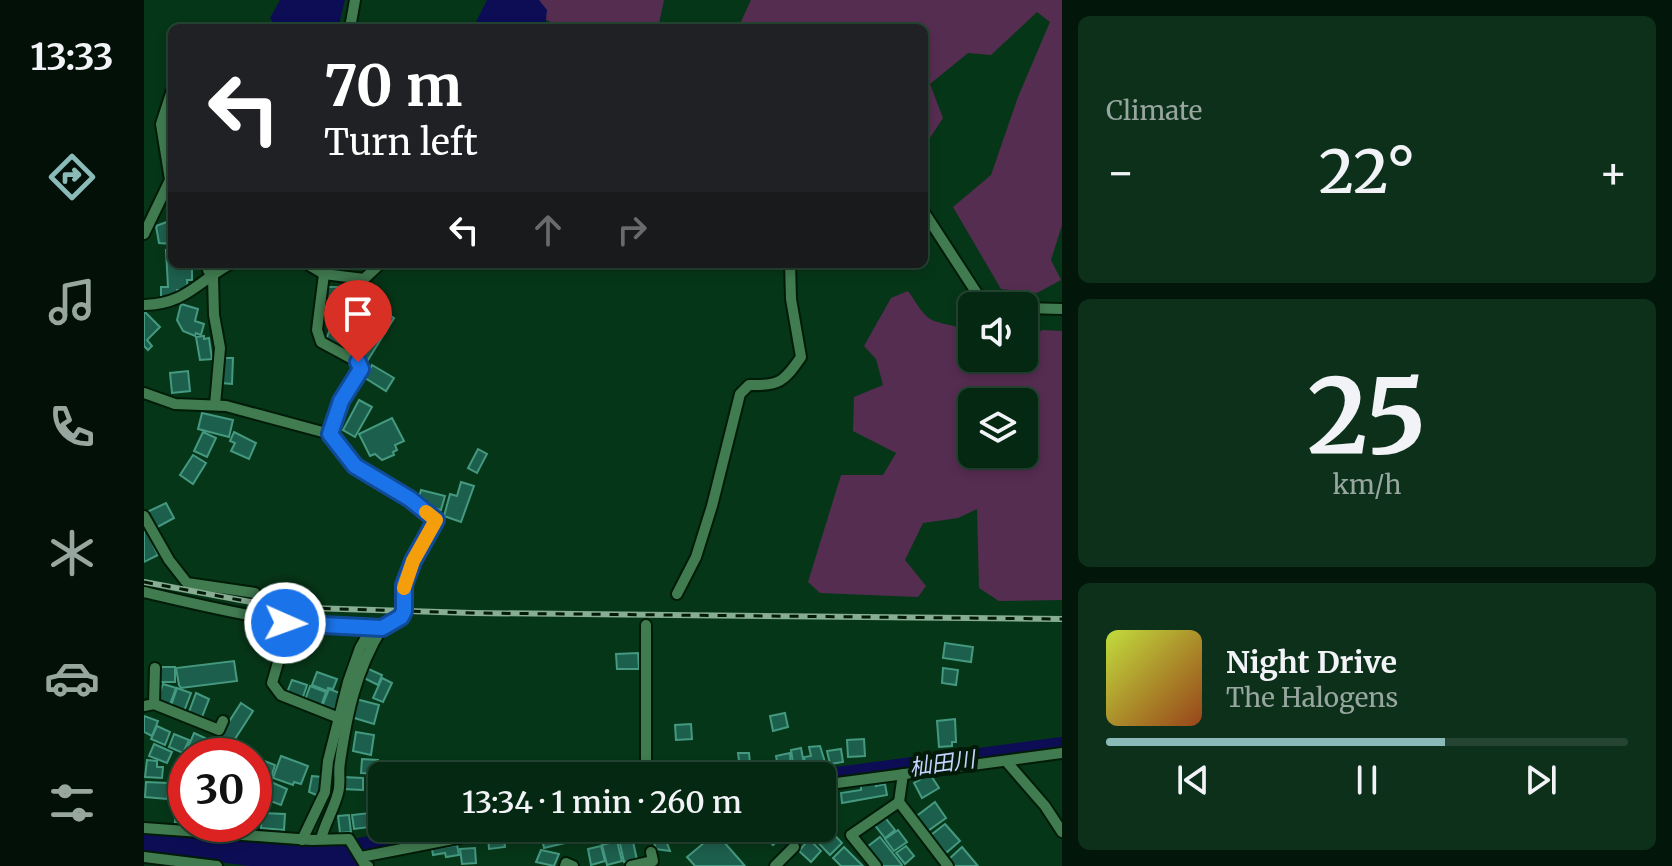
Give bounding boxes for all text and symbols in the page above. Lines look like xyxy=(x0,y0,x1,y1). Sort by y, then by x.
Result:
text: 13:33 xyxy=(30,35,114,80)
text: 70 m xyxy=(324,51,462,121)
icon: left xyxy=(192,56,296,160)
text: Climate xyxy=(1106,94,1202,127)
text: Turn left xyxy=(324,120,478,165)
text: 22° xyxy=(1319,134,1415,209)
text: − xyxy=(1106,145,1135,200)
text: + xyxy=(1599,145,1628,200)
icon: directions xyxy=(44,149,100,205)
icon: left xyxy=(442,208,486,252)
icon: ahead xyxy=(526,208,570,252)
icon: right xyxy=(610,208,654,252)
icon: music xyxy=(44,274,100,330)
pin xyxy=(324,280,392,362)
icon: arrive xyxy=(336,292,380,336)
map controls xyxy=(958,292,1038,468)
button: sound xyxy=(958,292,1038,372)
text: 25 xyxy=(1307,351,1427,481)
button: layers xyxy=(958,388,1038,468)
icon: phone xyxy=(44,399,100,455)
text: km/h xyxy=(1333,468,1401,501)
icon: climate xyxy=(44,525,100,581)
position arrow xyxy=(243,581,327,665)
text: Night Drive xyxy=(1226,643,1397,681)
icon: car xyxy=(44,650,100,706)
text: The Halogens xyxy=(1226,681,1398,714)
speed limit sign: 30 xyxy=(168,738,272,842)
water label: 杣田川 xyxy=(907,744,979,781)
icon: previous xyxy=(1171,758,1215,802)
icon: pause xyxy=(1345,758,1389,802)
icon: next xyxy=(1519,758,1563,802)
icon: filters xyxy=(44,775,100,831)
text: 13:34 · 1 min · 260 m xyxy=(462,783,742,821)

